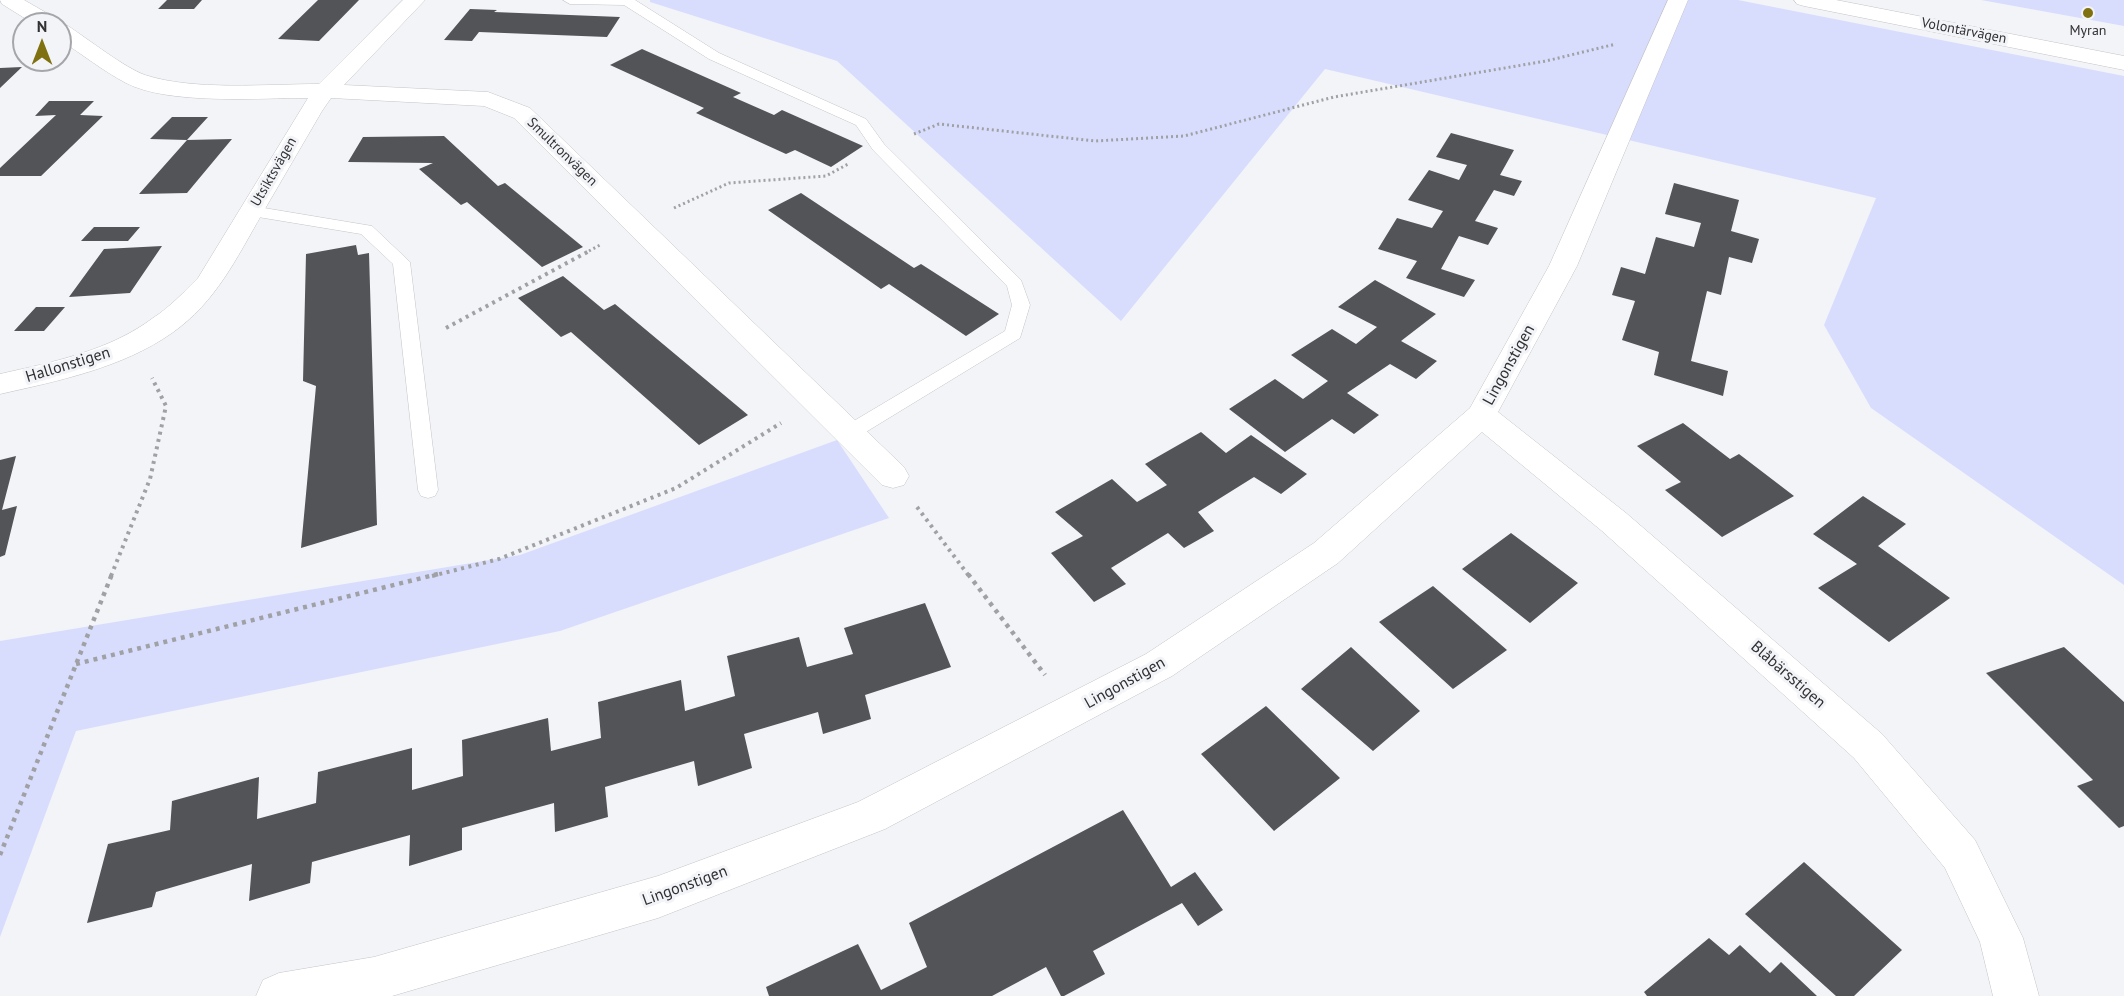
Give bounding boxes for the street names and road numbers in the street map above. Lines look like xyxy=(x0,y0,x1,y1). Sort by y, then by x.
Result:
street label: Volontärvägen xyxy=(1920,15,2008,47)
street label: Smultronvägen xyxy=(523,114,601,190)
street label: Utsiktsvägen xyxy=(248,135,300,209)
street label: Lingonstigen xyxy=(1479,321,1539,409)
street label: Hallonstigen xyxy=(23,343,113,387)
street label: Blåbärsstigen xyxy=(1747,637,1829,713)
street label: Lingonstigen xyxy=(1081,653,1169,713)
street label: Lingonstigen xyxy=(640,862,730,910)

